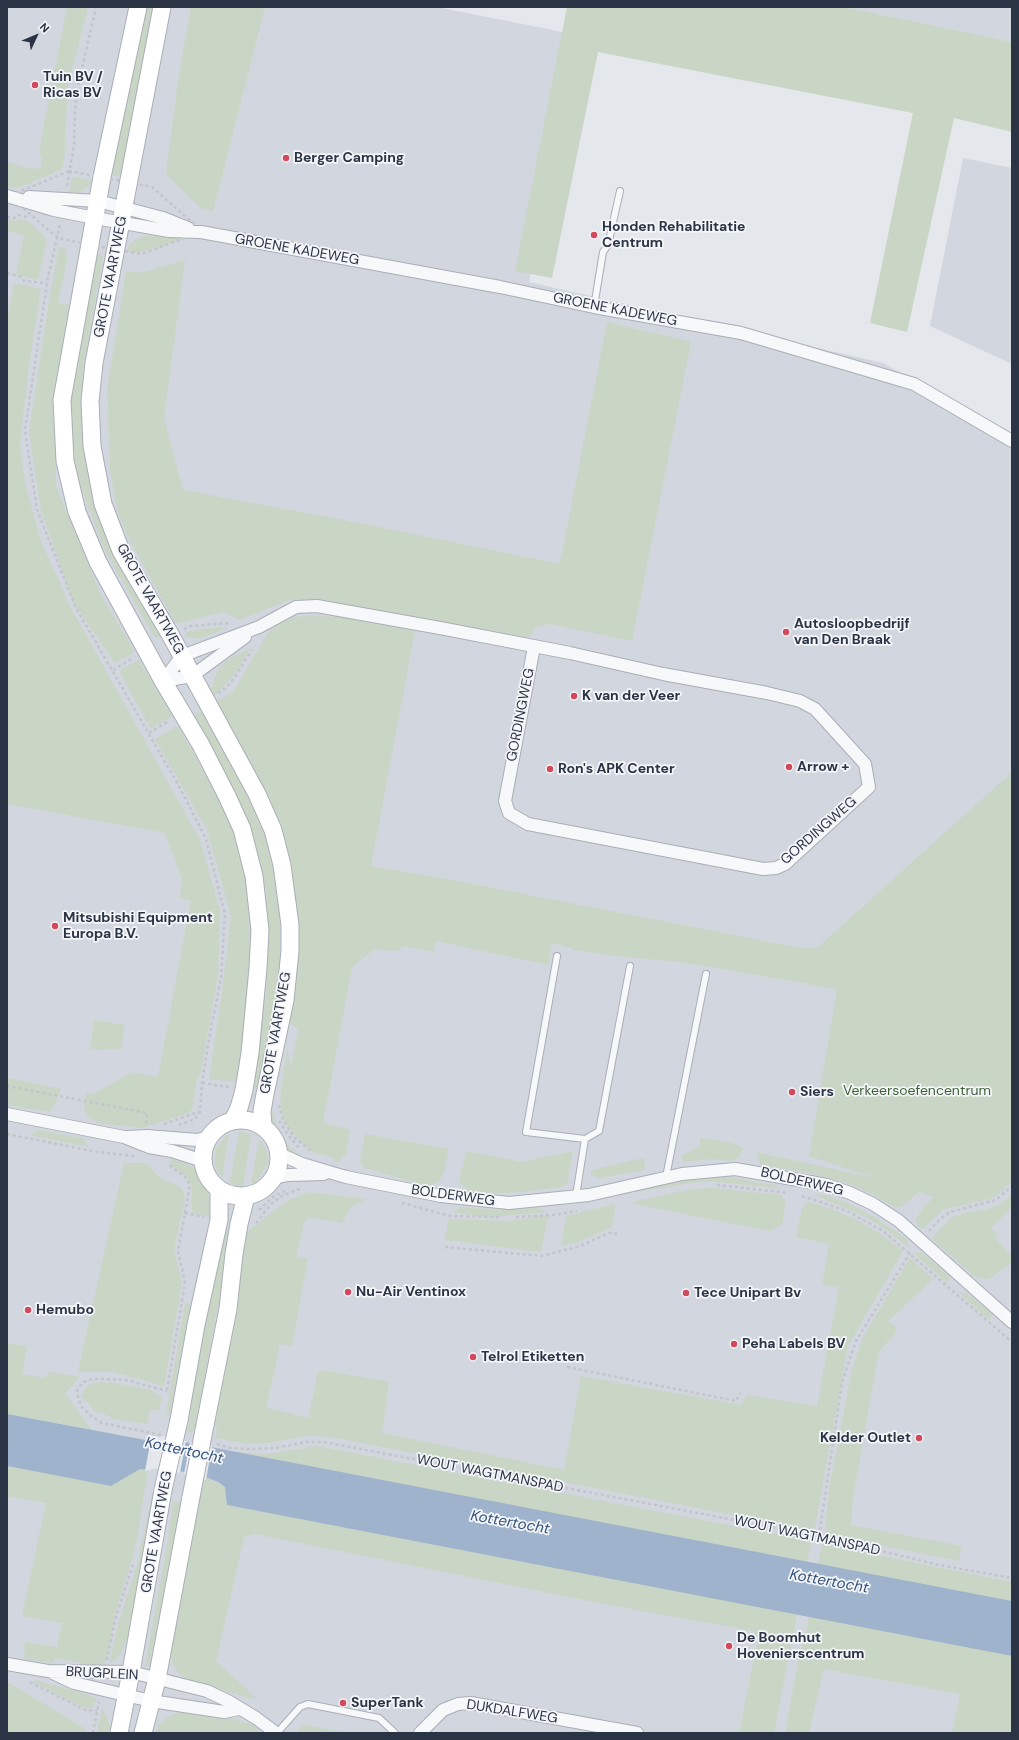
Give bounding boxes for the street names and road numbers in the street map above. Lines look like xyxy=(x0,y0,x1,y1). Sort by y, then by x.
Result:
street label: GROTE VAARTWEG xyxy=(91,215,131,339)
street label: GROENE KADEWEG xyxy=(233,231,361,269)
street label: GROENE KADEWEG xyxy=(552,290,678,330)
street label: GROTE VAARTWEG xyxy=(113,541,187,657)
street label: GORDINGWEG xyxy=(504,667,538,763)
street label: GORDINGWEG xyxy=(778,793,860,869)
street label: GROTE VAARTWEG xyxy=(257,971,295,1095)
street label: BOLDERWEG xyxy=(759,1164,845,1200)
street label: BOLDERWEG xyxy=(410,1182,496,1210)
street label: WOUT WAGTMANSPAD xyxy=(415,1452,565,1496)
street label: GROTE VAARTWEG xyxy=(138,1470,176,1594)
street label: WOUT WAGTMANSPAD xyxy=(732,1512,882,1560)
street label: BRUGPLEIN xyxy=(65,1664,139,1684)
street label: DUKDALFWEG xyxy=(465,1696,559,1728)

